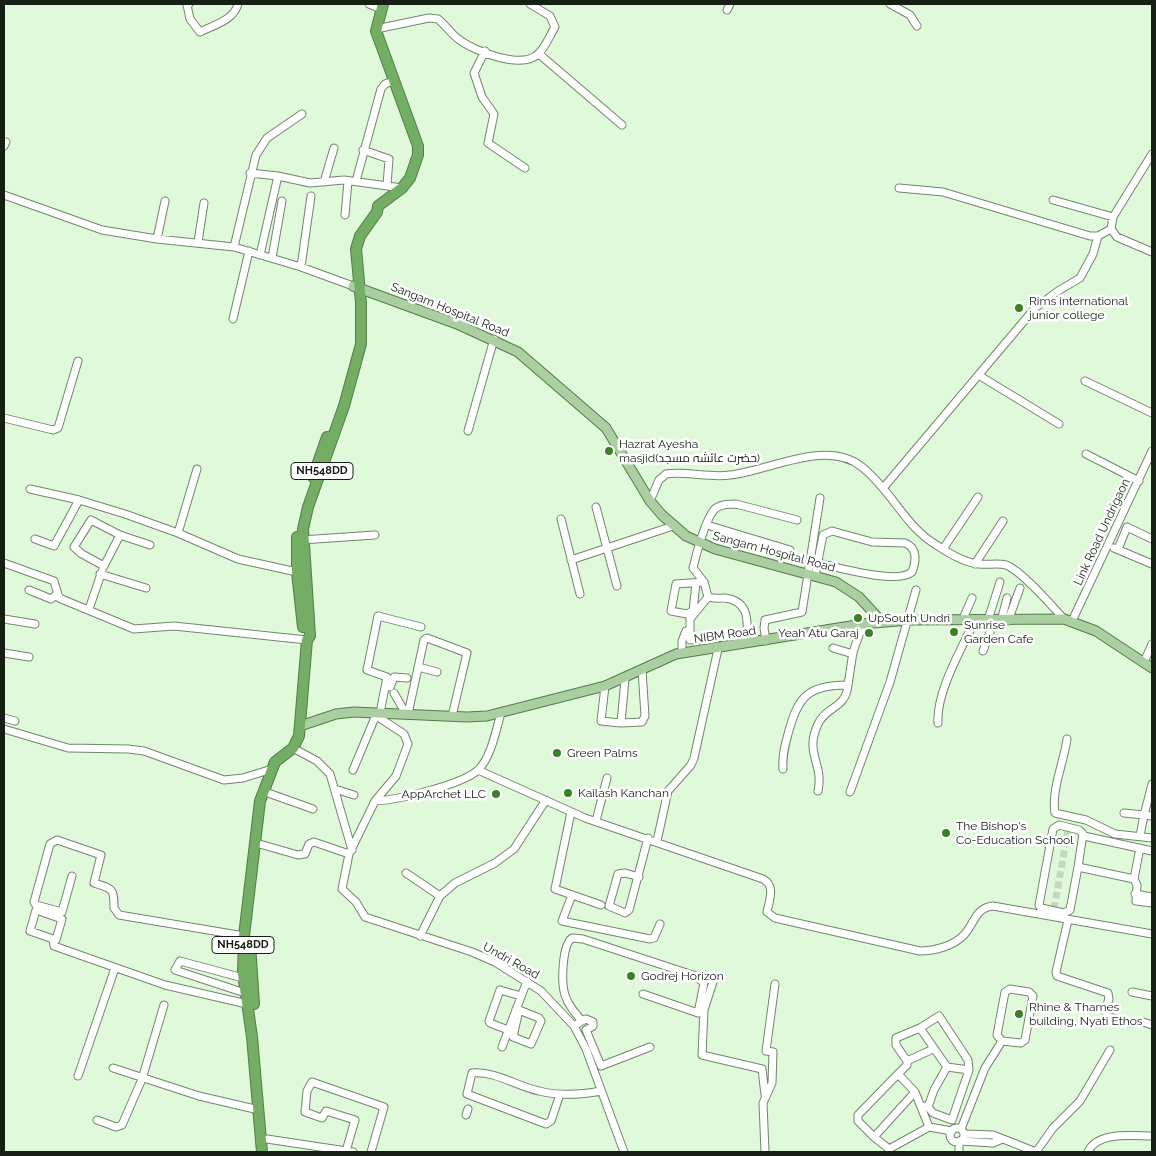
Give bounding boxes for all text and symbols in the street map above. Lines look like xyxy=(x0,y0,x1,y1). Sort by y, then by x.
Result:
street label: Sangam Hospital Road xyxy=(389,280,511,340)
place label: Rims international junior college xyxy=(1029,294,1128,322)
marker: Rims international junior college xyxy=(1013,302,1025,314)
place label: Hazrat Ayesha masjid(حضرت عائشہ مسجد) xyxy=(619,437,760,465)
marker: Hazrat Ayesha masjid(حضرت عائشہ مسجد) xyxy=(603,445,615,457)
road number: NH548DD xyxy=(291,462,353,480)
street label: Link Road Undrigaon xyxy=(1071,476,1133,588)
street label: Sangam Hospital Road xyxy=(711,529,837,575)
place label: UpSouth Undri xyxy=(868,611,950,625)
marker: UpSouth Undri xyxy=(852,612,864,624)
place label: Sunrise Garden Cafe xyxy=(964,618,1033,646)
street label: NIBM Road xyxy=(693,624,757,646)
place label: Yeah Atu Garaj xyxy=(778,626,859,640)
marker: Sunrise Garden Cafe xyxy=(948,626,960,638)
marker: Yeah Atu Garaj xyxy=(863,627,875,639)
place label: Green Palms xyxy=(567,746,638,760)
marker: Green Palms xyxy=(551,747,563,759)
place label: Kailash Kanchan xyxy=(578,786,669,800)
place label: AppArchet LLC xyxy=(402,787,486,801)
marker: Kailash Kanchan xyxy=(562,787,574,799)
marker: AppArchet LLC xyxy=(490,788,502,800)
place label: The Bishop's Co-Education School xyxy=(956,819,1073,847)
marker: The Bishop's Co-Education School xyxy=(940,827,952,839)
road number: NH548DD xyxy=(212,936,274,954)
street label: Undri Road xyxy=(480,940,542,982)
place label: Godrej Horizon xyxy=(641,969,724,983)
marker: Godrej Horizon xyxy=(625,970,637,982)
place label: Rhine & Thames building, Nyati Ethos xyxy=(1029,1000,1143,1028)
marker: Rhine & Thames building, Nyati Ethos xyxy=(1013,1008,1025,1020)

